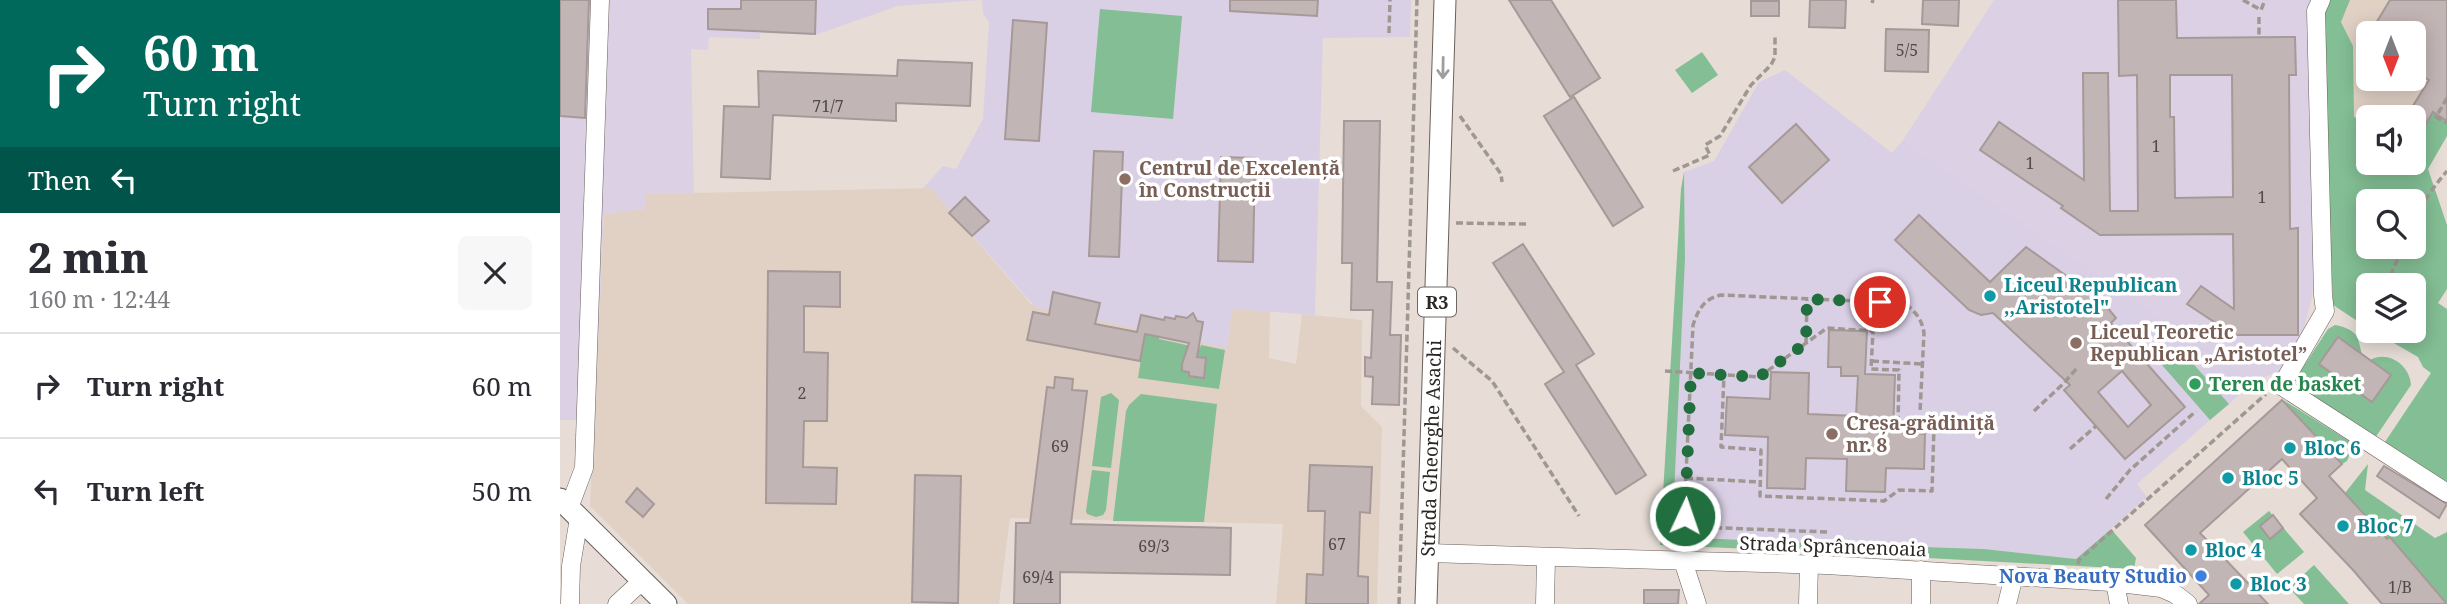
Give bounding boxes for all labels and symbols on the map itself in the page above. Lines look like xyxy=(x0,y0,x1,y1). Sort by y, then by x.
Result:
north arrow xyxy=(2356,21,2426,91)
house number: 5/5 xyxy=(1896,39,1918,61)
one-way arrow xyxy=(1437,56,1450,79)
house number: 71/7 xyxy=(812,95,844,117)
house number: 1 xyxy=(2152,135,2160,157)
house number: 1 xyxy=(2026,152,2034,174)
place label: Centrul de Excelență în Construcții xyxy=(1138,155,1340,203)
marker: Centrul de Excelență în Construcții xyxy=(1117,171,1133,187)
house number: 1 xyxy=(2258,186,2266,208)
pin xyxy=(1850,272,1910,332)
place label: Liceul Republican ,,Aristotel" xyxy=(2004,272,2178,320)
road number: R3 xyxy=(1418,288,1456,316)
marker: Liceul Republican ,,Aristotel" xyxy=(1982,288,1998,304)
place label: Liceul Teoretic Republican „Aristotel” xyxy=(2090,319,2307,367)
marker: Liceul Teoretic Republican „Aristotel” xyxy=(2068,335,2084,351)
street label: Strada Gheorghe Asachi xyxy=(1414,339,1447,557)
place label: Teren de basket xyxy=(2209,371,2362,397)
marker: Teren de basket xyxy=(2187,376,2203,392)
house number: 2 xyxy=(798,382,806,404)
place label: Creșa-grădiniță nr. 8 xyxy=(1846,410,1995,458)
marker: Creșa-grădiniță nr. 8 xyxy=(1824,426,1840,442)
house number: 69 xyxy=(1051,435,1069,457)
place label: Bloc 6 xyxy=(2304,435,2361,461)
marker: Bloc 6 xyxy=(2282,440,2298,456)
place label: Bloc 5 xyxy=(2242,465,2299,491)
marker: Bloc 5 xyxy=(2220,470,2236,486)
position arrow xyxy=(1648,479,1722,553)
place label: Bloc 7 xyxy=(2357,513,2414,539)
marker: Bloc 7 xyxy=(2335,518,2351,534)
street label: Strada Sprâncenoaia xyxy=(1739,530,1927,562)
house number: 67 xyxy=(1328,533,1346,555)
house number: 69/3 xyxy=(1138,535,1170,557)
place label: Bloc 4 xyxy=(2205,537,2262,563)
marker: Bloc 4 xyxy=(2183,542,2199,558)
place label: Nova Beauty Studio xyxy=(1999,563,2187,589)
house number: 69/4 xyxy=(1022,566,1054,588)
marker: Nova Beauty Studio xyxy=(2193,568,2209,584)
place label: Bloc 3 xyxy=(2250,571,2307,597)
marker: Bloc 3 xyxy=(2228,576,2244,592)
house number: 1/B xyxy=(2388,576,2412,598)

